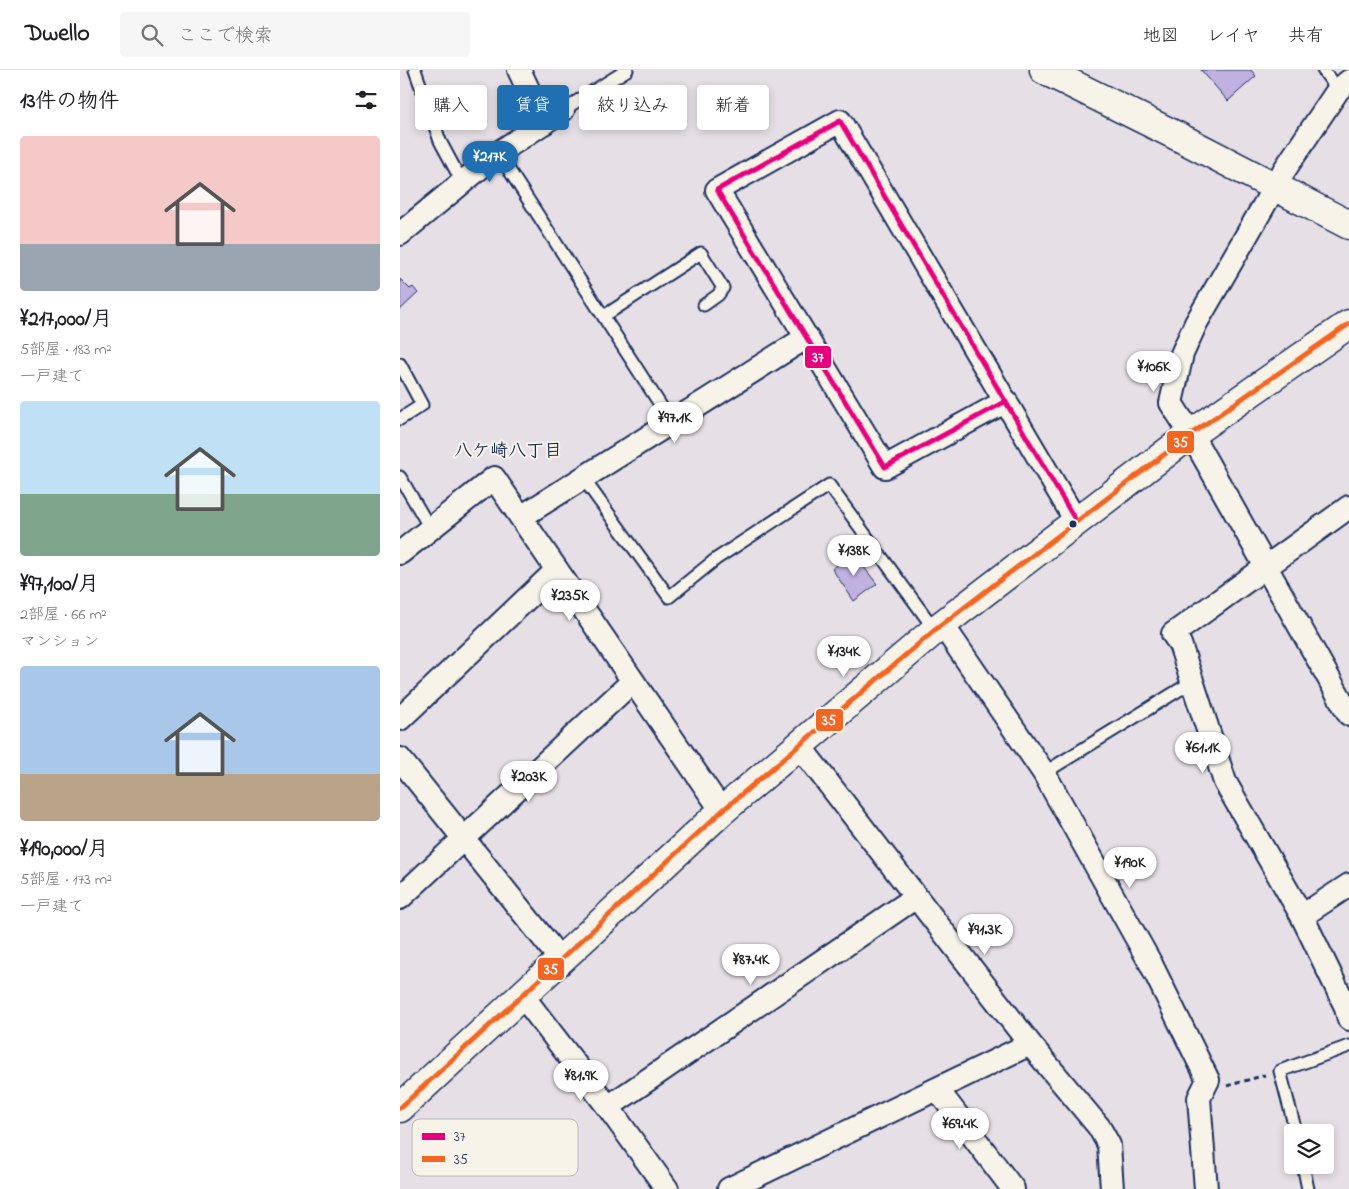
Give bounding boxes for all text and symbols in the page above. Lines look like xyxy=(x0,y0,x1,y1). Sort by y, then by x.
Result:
search box xyxy=(120,12,470,57)
text: Dwello xyxy=(25,17,90,52)
icon: search xyxy=(138,21,166,49)
text: ここで検索 xyxy=(178,23,273,50)
text: 地図 xyxy=(1143,24,1179,50)
text: レイヤ xyxy=(1207,24,1260,50)
text: 共有 xyxy=(1288,24,1324,50)
chip: 購入 xyxy=(415,85,487,130)
chip: 賃貸 xyxy=(497,85,569,130)
chip: 絞り込み xyxy=(579,85,687,130)
chip: 新着 xyxy=(697,85,769,130)
icon: filters xyxy=(352,86,380,114)
text: 13件の物件 xyxy=(20,87,119,117)
pin: ¥217K xyxy=(455,140,525,183)
text: ¥217K xyxy=(473,145,507,169)
icon: home xyxy=(155,169,245,259)
text: ¥217,000/月 xyxy=(20,305,112,335)
text: 5部屋 · 183 m² xyxy=(20,338,111,362)
line badge: 37 xyxy=(804,345,832,369)
text: 37 xyxy=(811,348,824,369)
pin: ¥106K xyxy=(1119,350,1189,393)
text: ¥106K xyxy=(1137,355,1171,379)
text: 一戸建て xyxy=(20,365,84,389)
pin: ¥97.1K xyxy=(634,402,716,444)
text: ¥97.1K xyxy=(658,406,692,430)
line badge: 35 xyxy=(1166,430,1195,454)
text: 35 xyxy=(1173,433,1188,454)
icon: home xyxy=(155,434,245,524)
district label: 八ケ崎八丁目 xyxy=(454,439,562,465)
unlabelled marker xyxy=(1068,519,1078,529)
pin: ¥138K xyxy=(819,534,889,577)
text: ¥138K xyxy=(838,539,870,563)
text: ¥97,100/月 xyxy=(20,570,99,600)
pin: ¥235K xyxy=(535,580,605,622)
text: ¥235K xyxy=(551,584,589,608)
text: 2部屋 · 66 m² xyxy=(20,603,107,627)
text: マンション xyxy=(20,630,99,654)
pin: ¥134K xyxy=(809,636,879,678)
text: ¥134K xyxy=(828,640,860,664)
icon: home xyxy=(155,699,245,789)
line badge: 35 xyxy=(815,708,844,732)
text: 35 xyxy=(821,711,836,732)
pin: ¥61.1K xyxy=(1162,732,1244,774)
text: ¥61.1K xyxy=(1186,736,1220,760)
pin: ¥203K xyxy=(494,760,564,803)
text: ¥203K xyxy=(511,765,547,789)
text: ¥190,000/月 xyxy=(20,835,109,865)
pin: ¥190K xyxy=(1095,846,1165,889)
text: ¥190K xyxy=(1115,851,1145,875)
text: 5部屋 · 173 m² xyxy=(20,868,112,892)
text: 一戸建て xyxy=(20,895,84,919)
pin: ¥91.3K xyxy=(944,914,1026,956)
text: ¥91.3K xyxy=(968,918,1002,942)
pin: ¥87.4K xyxy=(710,944,792,986)
text: ¥87.4K xyxy=(733,948,769,972)
line badge: 35 xyxy=(537,957,565,981)
text: 35 xyxy=(543,960,558,981)
pin: ¥81.9K xyxy=(540,1060,622,1102)
text: ¥81.9K xyxy=(564,1064,598,1088)
pin: ¥69.4K xyxy=(919,1108,1001,1150)
text: ¥69.4K xyxy=(942,1112,978,1136)
legend xyxy=(412,1119,578,1176)
map controls xyxy=(1284,1124,1334,1174)
button: layers xyxy=(1284,1124,1334,1174)
text: 37 xyxy=(454,1127,466,1148)
text: 35 xyxy=(454,1150,468,1171)

